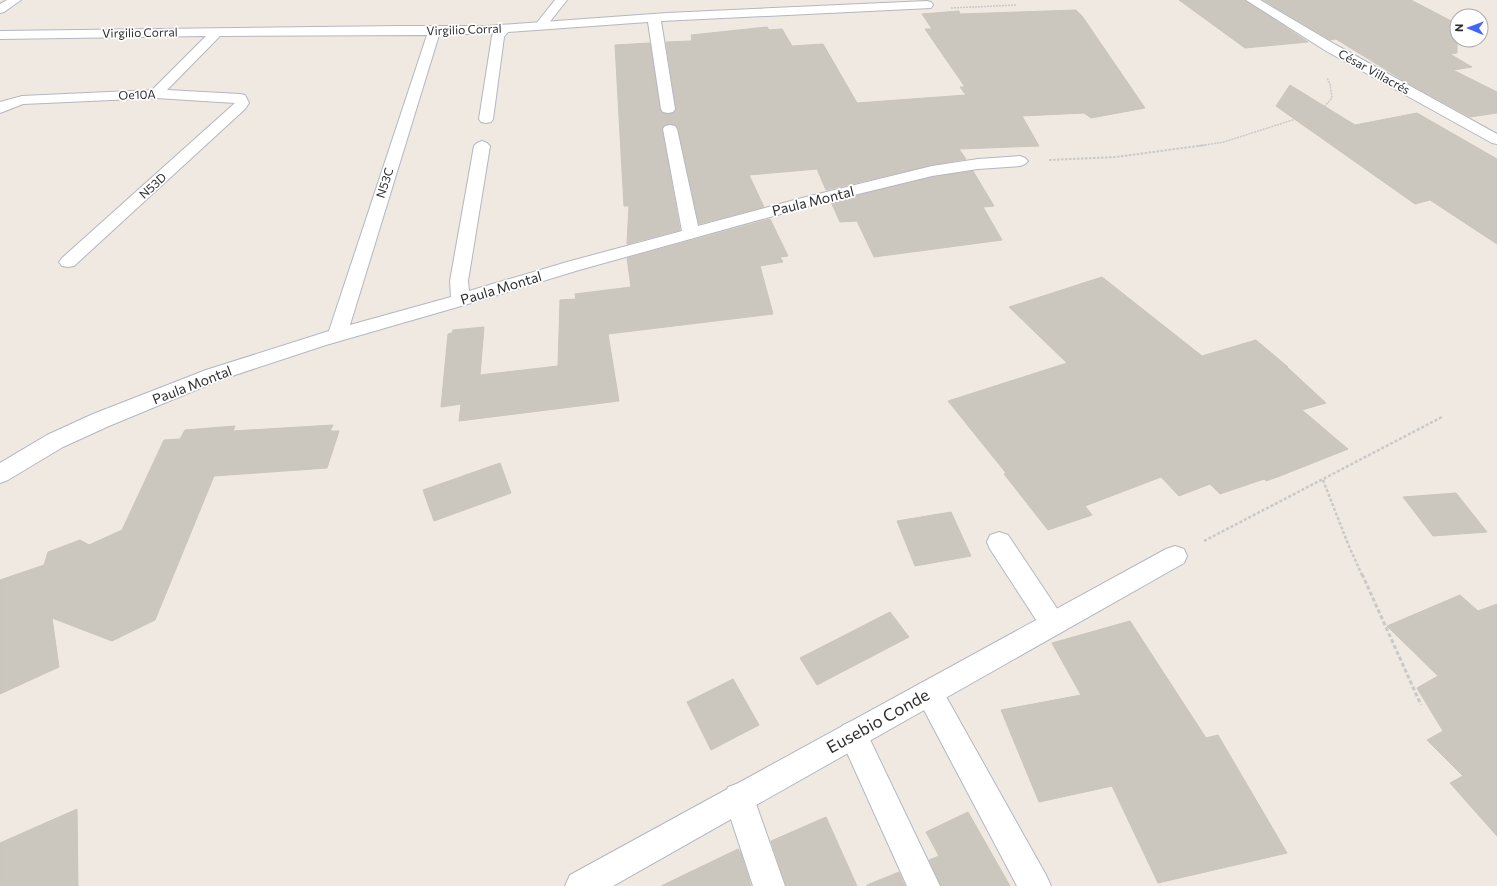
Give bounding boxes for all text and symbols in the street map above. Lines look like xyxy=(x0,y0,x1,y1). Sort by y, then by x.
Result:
north arrow xyxy=(1449,8,1489,48)
street label: Virgilio Corral xyxy=(426,21,502,37)
street label: Virgilio Corral xyxy=(102,24,178,40)
text: N xyxy=(1452,24,1465,32)
street label: César Villacrés xyxy=(1336,46,1413,96)
street label: Oe10A xyxy=(118,86,156,102)
street label: N53C xyxy=(373,166,395,200)
street label: N53D xyxy=(136,169,169,201)
street label: Paula Montal xyxy=(770,182,856,219)
street label: Paula Montal xyxy=(458,267,543,308)
street label: Paula Montal xyxy=(150,362,234,407)
street label: Eusebio Conde xyxy=(823,684,933,757)

